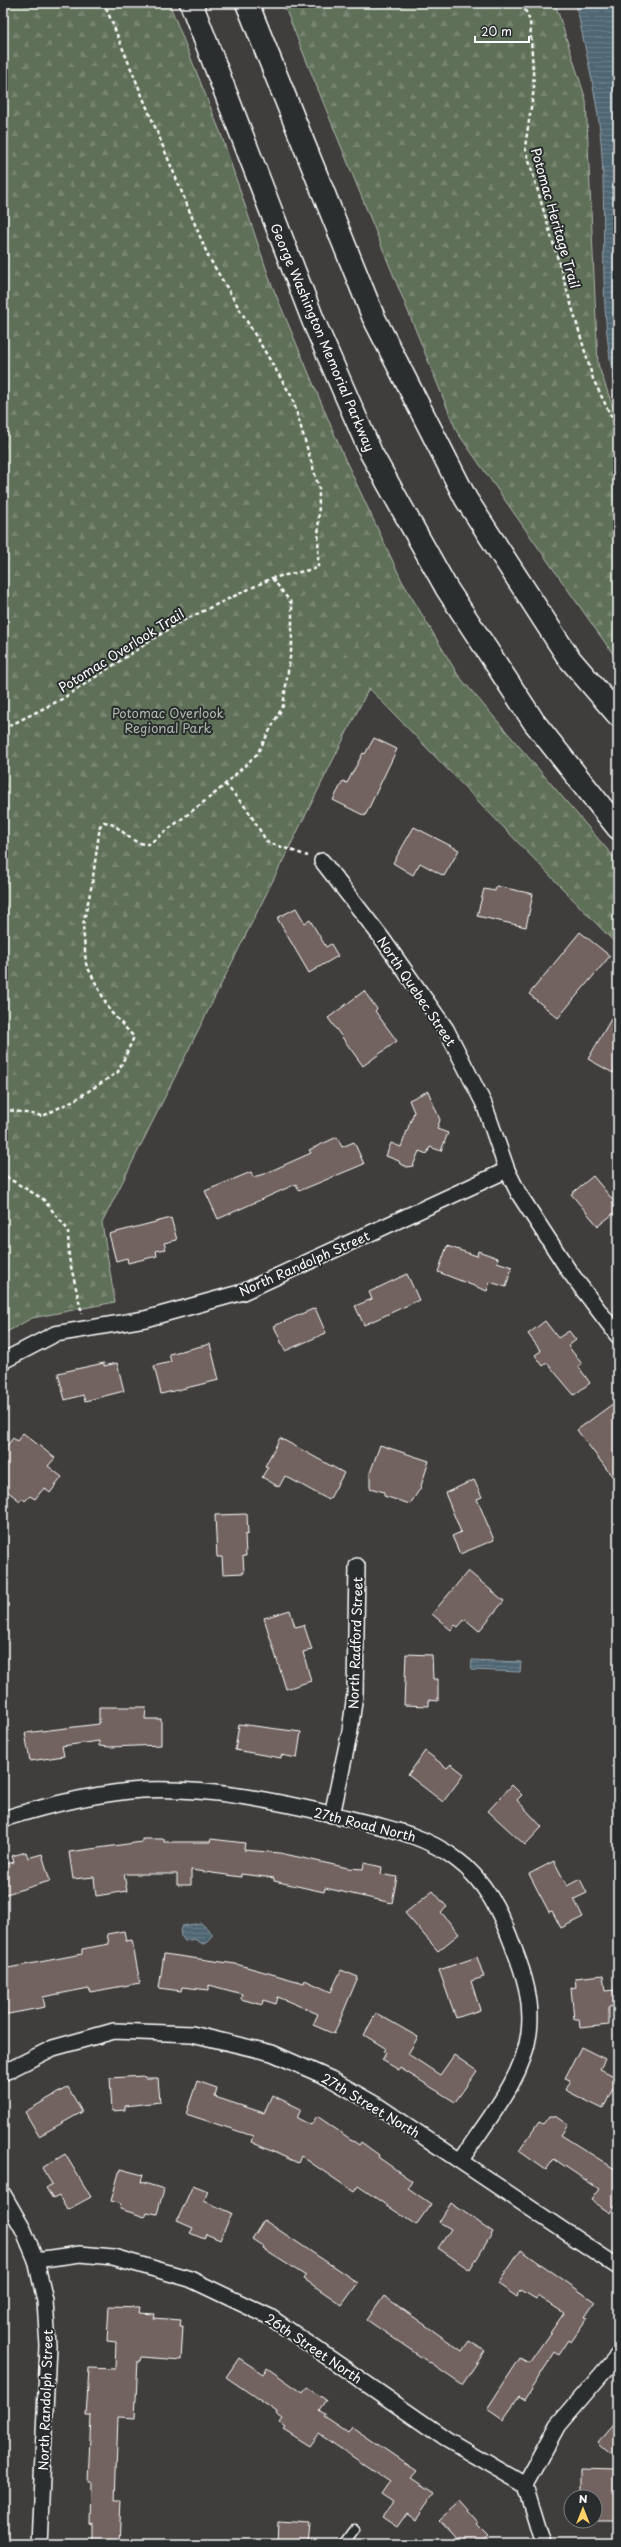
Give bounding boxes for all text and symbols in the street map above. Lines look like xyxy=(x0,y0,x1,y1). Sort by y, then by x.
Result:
scale bar xyxy=(475,18,529,44)
text: 20 m xyxy=(481,22,512,40)
street label: Potomac Heritage Trail xyxy=(527,146,585,290)
street label: George Washington Memorial Parkway xyxy=(266,220,380,454)
street label: Potomac Overlook Trail xyxy=(55,604,187,696)
park label: Potomac Overlook Regional Park xyxy=(112,703,225,737)
street label: North Quebec Street xyxy=(373,932,461,1050)
street label: North Randolph Street xyxy=(236,1226,372,1300)
street label: North Radford Street xyxy=(343,1577,367,1709)
street label: 27th Road North xyxy=(312,1802,418,1846)
street label: 27th Street North xyxy=(318,2068,424,2142)
street label: 26th Street North xyxy=(262,2309,366,2387)
street label: North Randolph Street xyxy=(33,2329,57,2471)
north arrow xyxy=(563,2489,603,2529)
text: N xyxy=(579,2490,588,2507)

